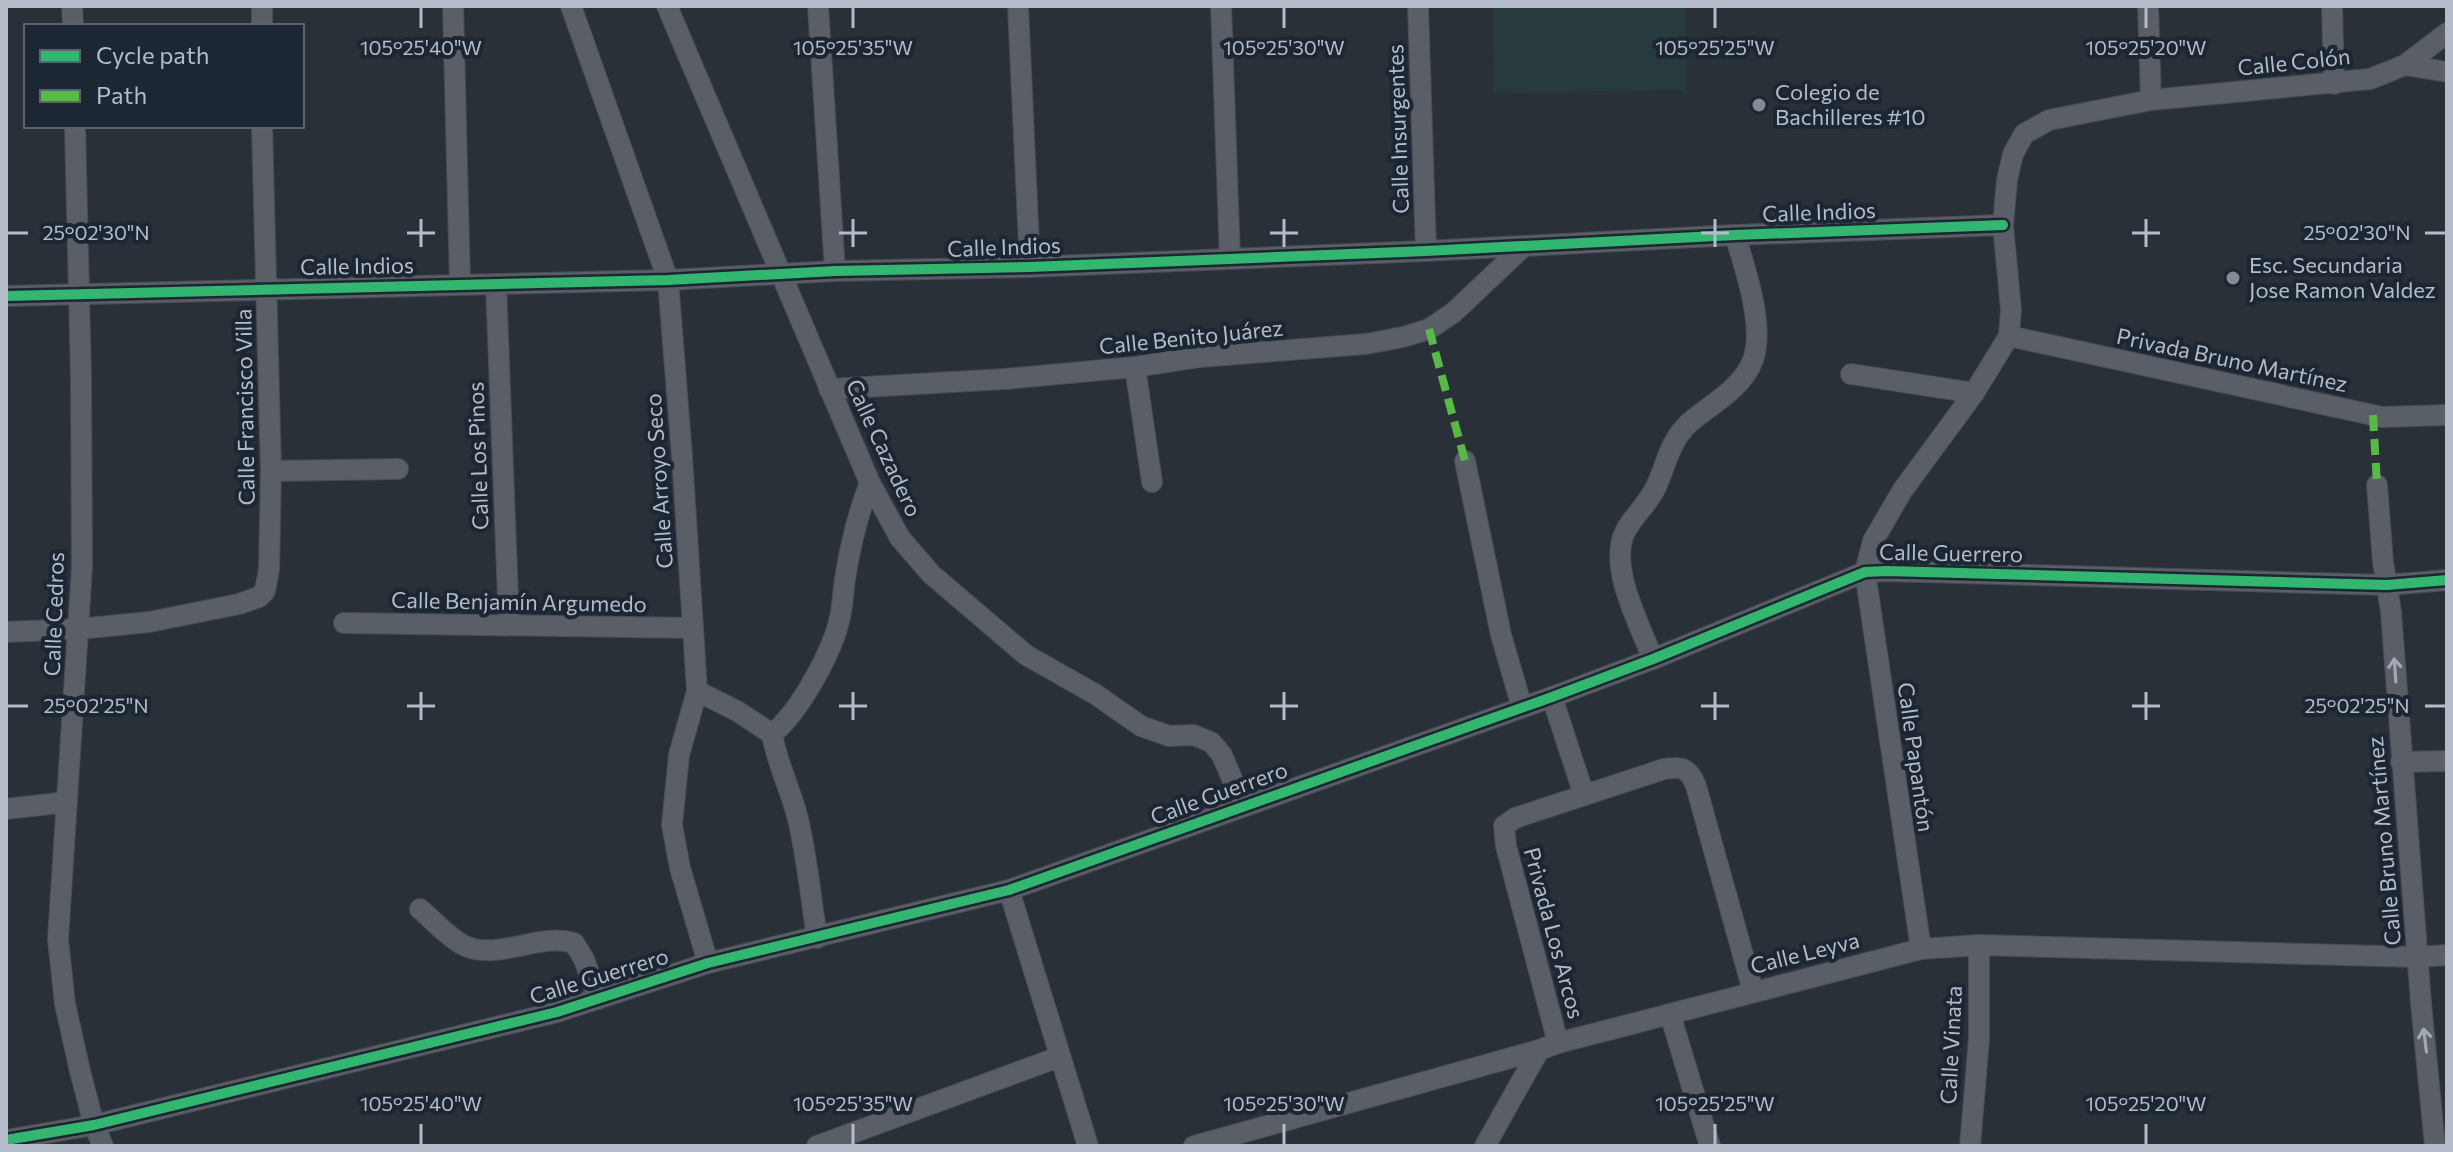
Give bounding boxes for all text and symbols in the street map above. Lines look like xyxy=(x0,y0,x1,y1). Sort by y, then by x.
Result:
legend xyxy=(24,24,304,128)
text: 105°25'40"W xyxy=(360,35,482,59)
text: 105°25'35"W xyxy=(793,35,913,59)
text: 105°25'30"W xyxy=(1223,35,1345,59)
text: 105°25'25"W xyxy=(1655,35,1775,59)
text: 105°25'20"W xyxy=(2085,35,2207,59)
text: Cycle path xyxy=(96,40,210,69)
street label: Calle Colón xyxy=(2236,42,2352,81)
street label: Calle Insurgentes xyxy=(1381,44,1414,214)
place label: Colegio de Bachilleres #10 xyxy=(1775,78,1926,130)
text: Path xyxy=(96,80,147,109)
marker: Colegio de Bachilleres #10 xyxy=(1750,96,1768,114)
street label: Calle Indios xyxy=(1762,196,1876,227)
text: 25°02'30"N xyxy=(42,220,150,244)
text: 25°02'30"N xyxy=(2303,220,2411,244)
street label: Calle Indios xyxy=(947,231,1061,262)
street label: Calle Indios xyxy=(300,251,414,280)
place label: Esc. Secundaria Jose Ramon Valdez xyxy=(2249,251,2436,303)
marker: Esc. Secundaria Jose Ramon Valdez xyxy=(2224,269,2242,287)
street label: Calle Francisco Villa xyxy=(229,308,260,506)
street label: Calle Benito Juárez xyxy=(1098,313,1284,360)
street label: Privada Bruno Martínez xyxy=(2114,322,2350,397)
street label: Calle Cazadero xyxy=(841,375,928,521)
street label: Calle Los Pinos xyxy=(461,381,494,531)
street label: Calle Arroyo Seco xyxy=(639,393,678,570)
street label: Calle Guerrero xyxy=(1879,538,2023,567)
street label: Calle Cedros xyxy=(38,551,69,677)
street label: Calle Benjamín Argumedo xyxy=(391,586,647,617)
one-way arrow xyxy=(2387,657,2402,684)
street label: Calle Papantón xyxy=(1893,680,1940,833)
text: 25°02'25"N xyxy=(43,693,149,717)
text: 25°02'25"N xyxy=(2304,693,2410,717)
street label: Calle Bruno Martínez xyxy=(2361,735,2406,947)
street label: Calle Guerrero xyxy=(1147,755,1291,830)
street label: Privada Los Arcos xyxy=(1519,844,1590,1022)
street label: Calle Leyva xyxy=(1748,926,1862,979)
street label: Calle Guerrero xyxy=(526,942,672,1009)
street label: Calle Vinata xyxy=(1934,985,1967,1105)
one-way arrow xyxy=(2418,1028,2433,1054)
text: 105°25'40"W xyxy=(360,1091,482,1115)
text: 105°25'35"W xyxy=(793,1091,913,1115)
text: 105°25'30"W xyxy=(1223,1091,1345,1115)
text: 105°25'25"W xyxy=(1655,1091,1775,1115)
text: 105°25'20"W xyxy=(2085,1091,2207,1115)

